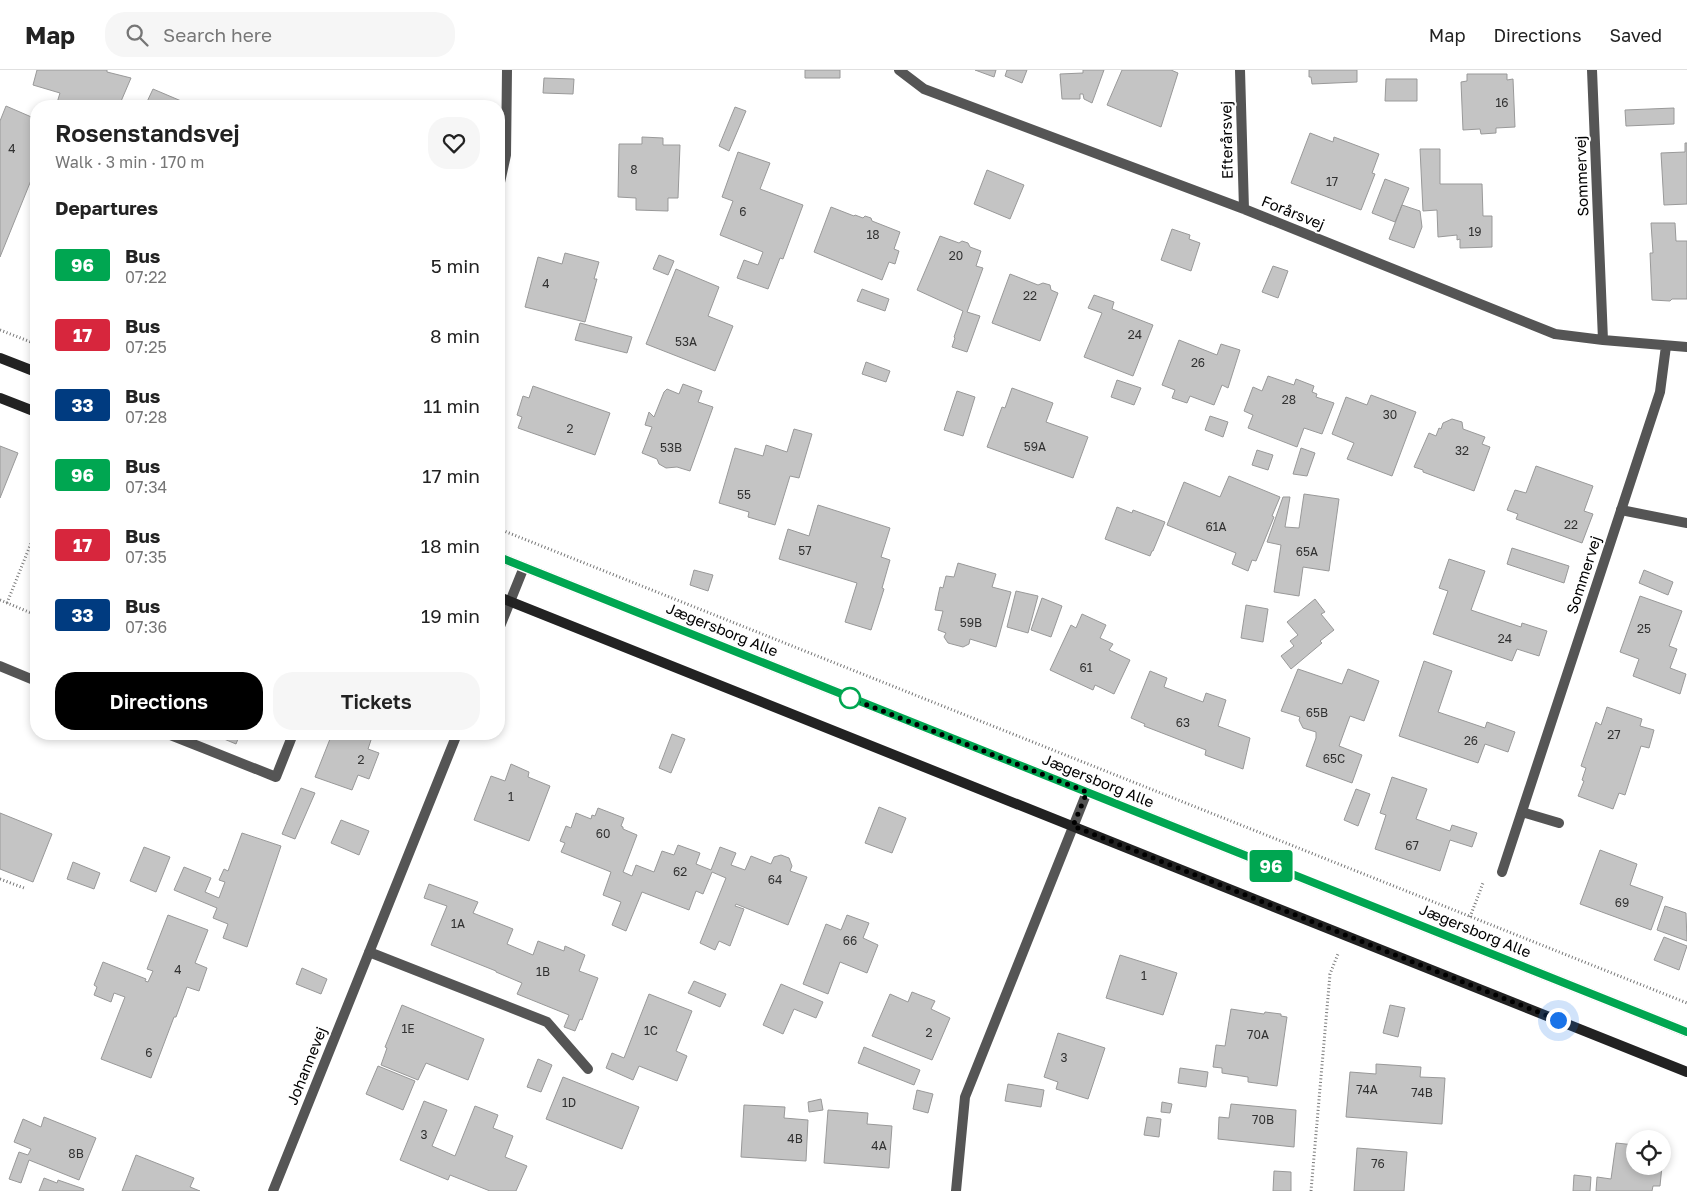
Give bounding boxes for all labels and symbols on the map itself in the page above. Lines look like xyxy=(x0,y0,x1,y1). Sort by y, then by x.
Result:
house number: 16 xyxy=(1495,95,1509,110)
street label: Efterårsvej xyxy=(1216,101,1236,179)
street label: Sommervej xyxy=(1571,135,1591,217)
house number: 4 xyxy=(8,141,16,156)
house number: 8 xyxy=(630,162,638,177)
house number: 17 xyxy=(1326,174,1338,189)
street label: Forårsvej xyxy=(1259,191,1328,233)
house number: 6 xyxy=(739,204,747,219)
house number: 19 xyxy=(1468,224,1482,239)
house number: 18 xyxy=(866,227,880,242)
house number: 20 xyxy=(949,248,963,263)
house number: 4 xyxy=(542,276,550,291)
house number: 22 xyxy=(1023,288,1037,303)
house number: 24 xyxy=(1128,327,1142,342)
house number: 53A xyxy=(675,334,697,349)
house number: 26 xyxy=(1191,355,1205,370)
house number: 28 xyxy=(1282,392,1296,407)
house number: 30 xyxy=(1383,407,1397,422)
house number: 2 xyxy=(567,421,574,436)
house number: 59A xyxy=(1024,439,1046,454)
house number: 53B xyxy=(660,440,682,455)
house number: 32 xyxy=(1455,443,1469,458)
house number: 55 xyxy=(737,487,751,502)
house number: 22 xyxy=(1564,517,1578,532)
house number: 61A xyxy=(1205,519,1227,534)
street label: Sommervej xyxy=(1562,533,1604,616)
house number: 57 xyxy=(798,543,812,558)
house number: 65A xyxy=(1296,544,1318,559)
street label: Jægersborg Alle xyxy=(664,598,781,660)
house number: 59B xyxy=(960,615,982,630)
house number: 25 xyxy=(1637,621,1651,636)
house number: 24 xyxy=(1498,631,1512,646)
house number: 61 xyxy=(1079,660,1093,675)
unlabelled marker xyxy=(839,687,861,709)
house number: 65B xyxy=(1306,705,1328,720)
house number: 63 xyxy=(1176,715,1190,730)
house number: 27 xyxy=(1607,727,1621,742)
house number: 26 xyxy=(1464,733,1478,748)
street label: Jægersborg Alle xyxy=(1040,749,1157,811)
house number: 65C xyxy=(1323,751,1345,766)
house number: 2 xyxy=(358,752,365,767)
house number: 1 xyxy=(508,789,514,804)
house number: 60 xyxy=(596,826,610,841)
house number: 67 xyxy=(1405,838,1419,853)
line badge: 96 xyxy=(1248,850,1294,882)
house number: 62 xyxy=(673,864,687,879)
house number: 64 xyxy=(768,872,782,887)
house number: 69 xyxy=(1615,895,1629,910)
street label: Jægersborg Alle xyxy=(1417,899,1534,961)
house number: 1A xyxy=(451,916,465,931)
house number: 66 xyxy=(843,933,857,948)
house number: 4 xyxy=(174,962,182,977)
house number: 1B xyxy=(536,964,550,979)
house number: 1 xyxy=(1141,968,1147,983)
your location xyxy=(1546,1008,1571,1033)
house number: 1E xyxy=(401,1021,415,1036)
house number: 1C xyxy=(644,1023,658,1038)
street label: Johannevej xyxy=(282,1024,330,1107)
house number: 2 xyxy=(926,1025,933,1040)
house number: 70A xyxy=(1247,1027,1269,1042)
house number: 6 xyxy=(145,1045,153,1060)
house number: 3 xyxy=(1060,1050,1068,1065)
house number: 74A xyxy=(1356,1082,1378,1097)
house number: 74B xyxy=(1411,1085,1433,1100)
house number: 1D xyxy=(562,1095,576,1110)
house number: 70B xyxy=(1252,1112,1274,1127)
house number: 3 xyxy=(420,1127,428,1142)
house number: 4B xyxy=(787,1131,803,1146)
house number: 4A xyxy=(871,1138,887,1153)
house number: 8B xyxy=(68,1146,84,1161)
house number: 76 xyxy=(1371,1156,1385,1171)

